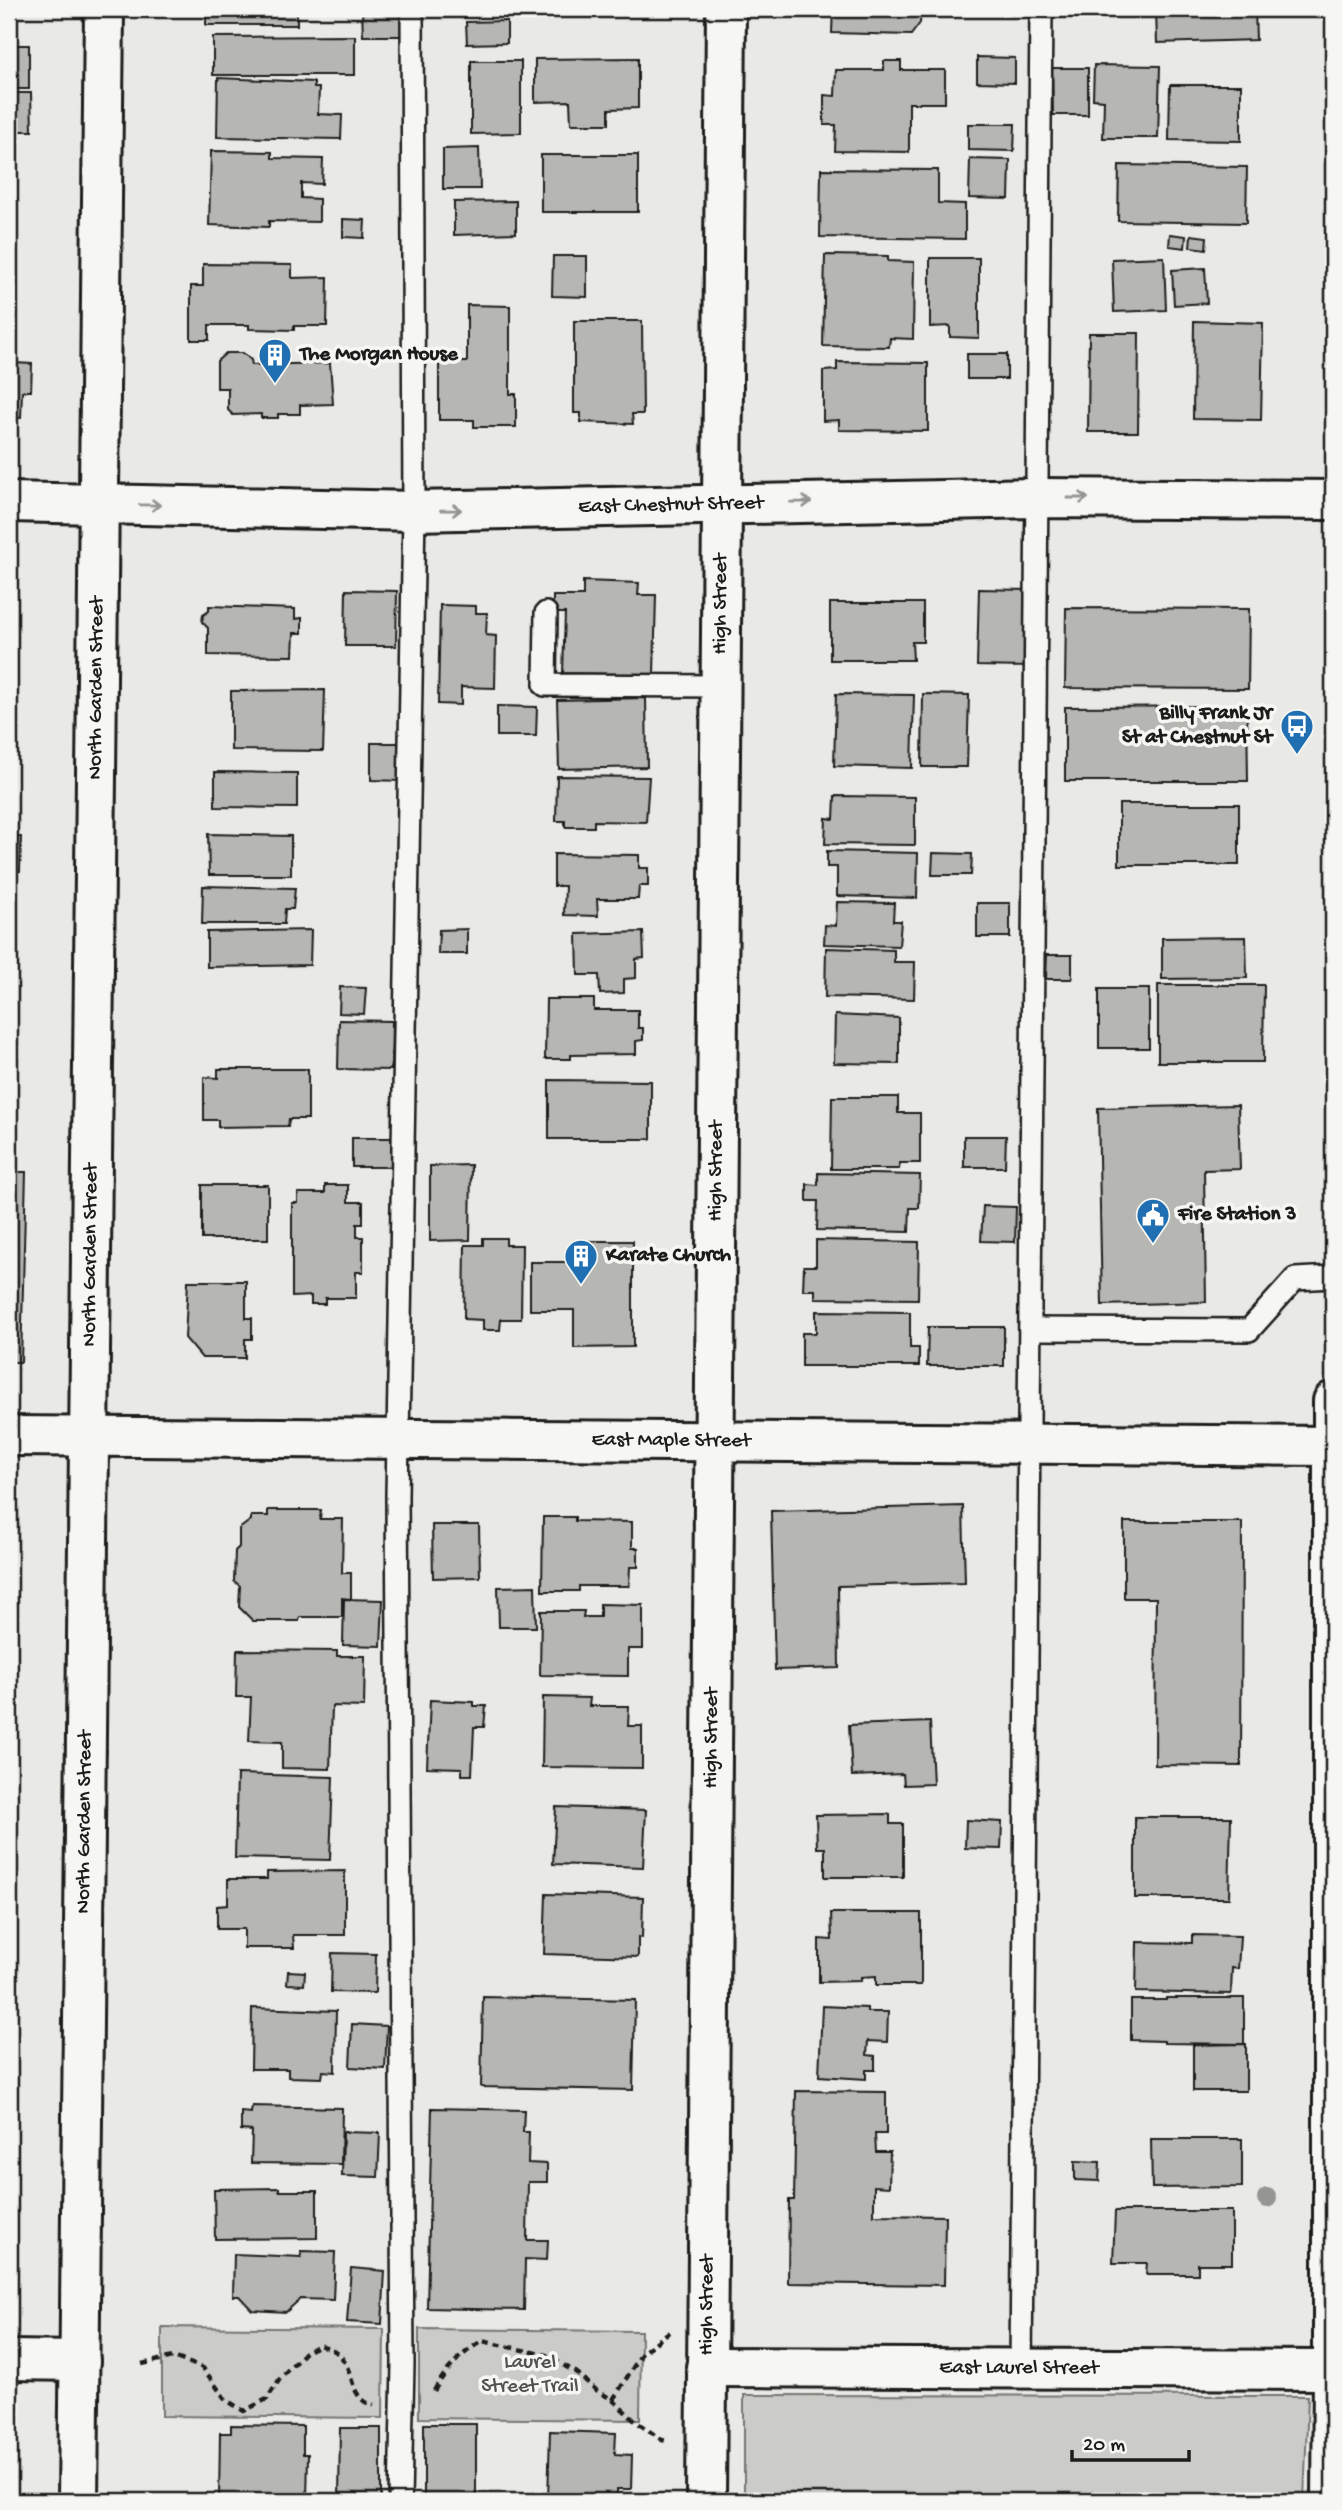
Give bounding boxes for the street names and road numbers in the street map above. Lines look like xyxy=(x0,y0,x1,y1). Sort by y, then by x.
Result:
street label: East Chestnut Street xyxy=(578,491,766,520)
street label: High Street xyxy=(708,551,734,655)
street label: North Garden Street xyxy=(83,594,110,780)
street label: High Street xyxy=(704,1118,730,1222)
street label: North Garden Street xyxy=(78,1161,104,1347)
street label: East Maple Street xyxy=(591,1428,753,1454)
street label: High Street xyxy=(699,1685,725,1789)
street label: North Garden Street xyxy=(72,1728,99,1914)
street label: High Street xyxy=(695,2252,720,2356)
street label: East Laurel Street xyxy=(939,2356,1101,2381)

